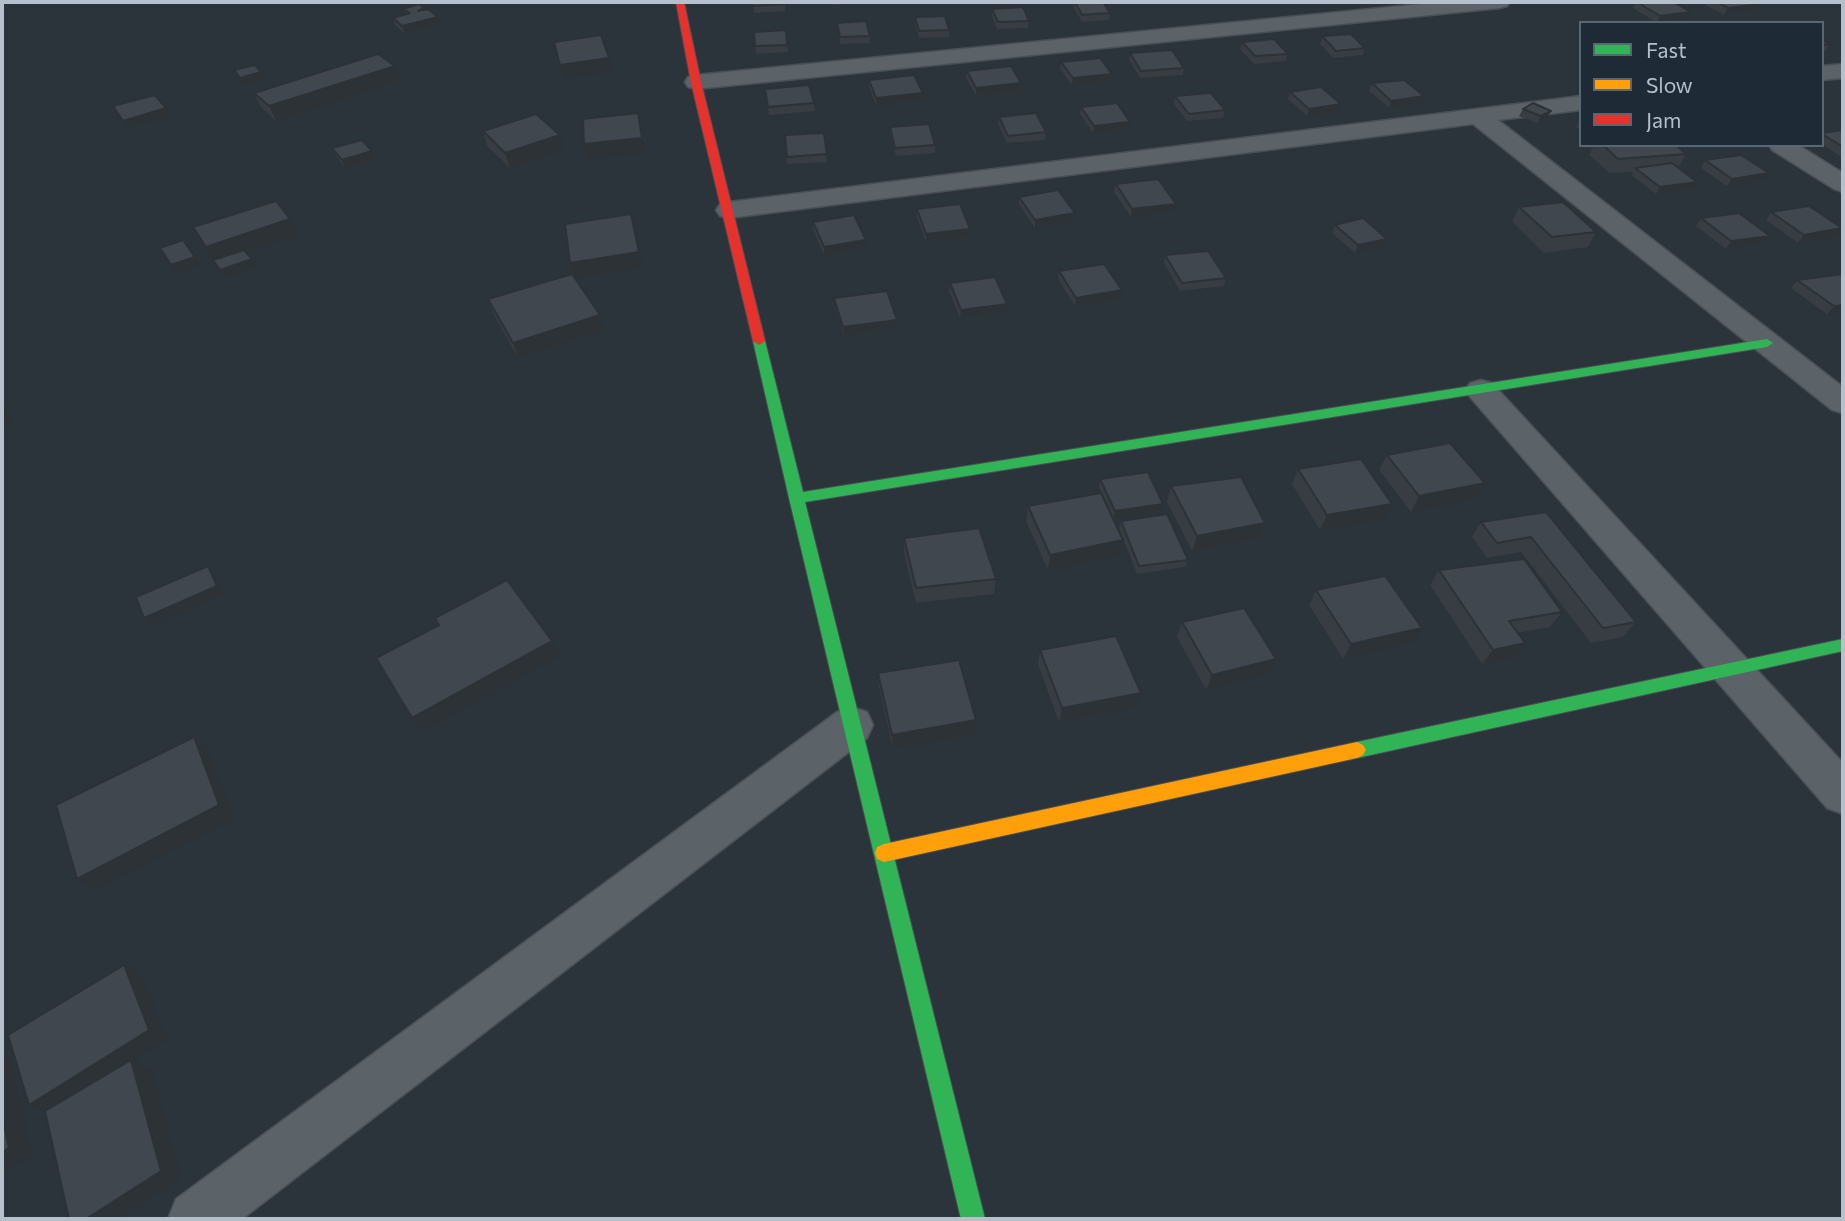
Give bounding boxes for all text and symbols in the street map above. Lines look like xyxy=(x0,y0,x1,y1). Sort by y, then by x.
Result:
legend xyxy=(1579,21,1824,147)
text: Fast xyxy=(1646,37,1687,62)
text: Slow xyxy=(1646,72,1693,97)
text: Jam xyxy=(1646,107,1681,132)

